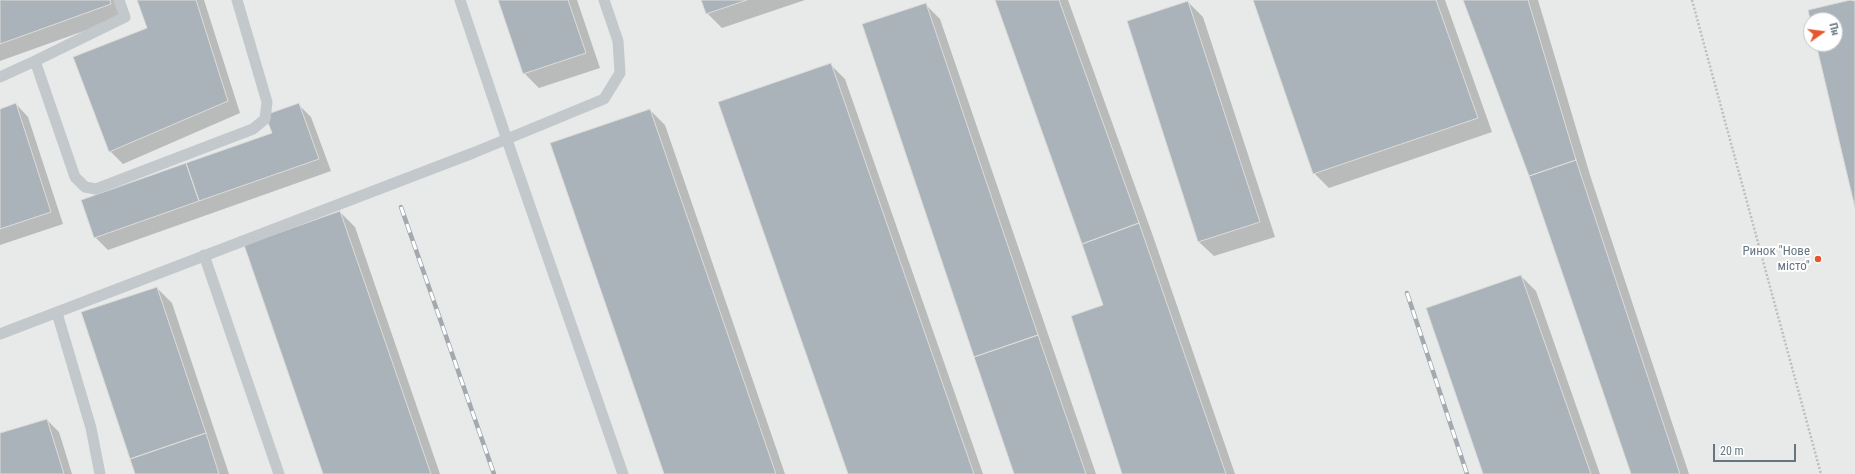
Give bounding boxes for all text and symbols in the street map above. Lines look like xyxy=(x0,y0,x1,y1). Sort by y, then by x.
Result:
north arrow xyxy=(1803,12,1843,52)
text: Пн xyxy=(1826,22,1842,37)
place label: Ринок "Нове місто" xyxy=(1742,244,1810,275)
marker: Ринок "Нове місто" xyxy=(1813,254,1823,264)
scale bar xyxy=(1715,436,1798,462)
text: 20 m xyxy=(1720,444,1744,458)

